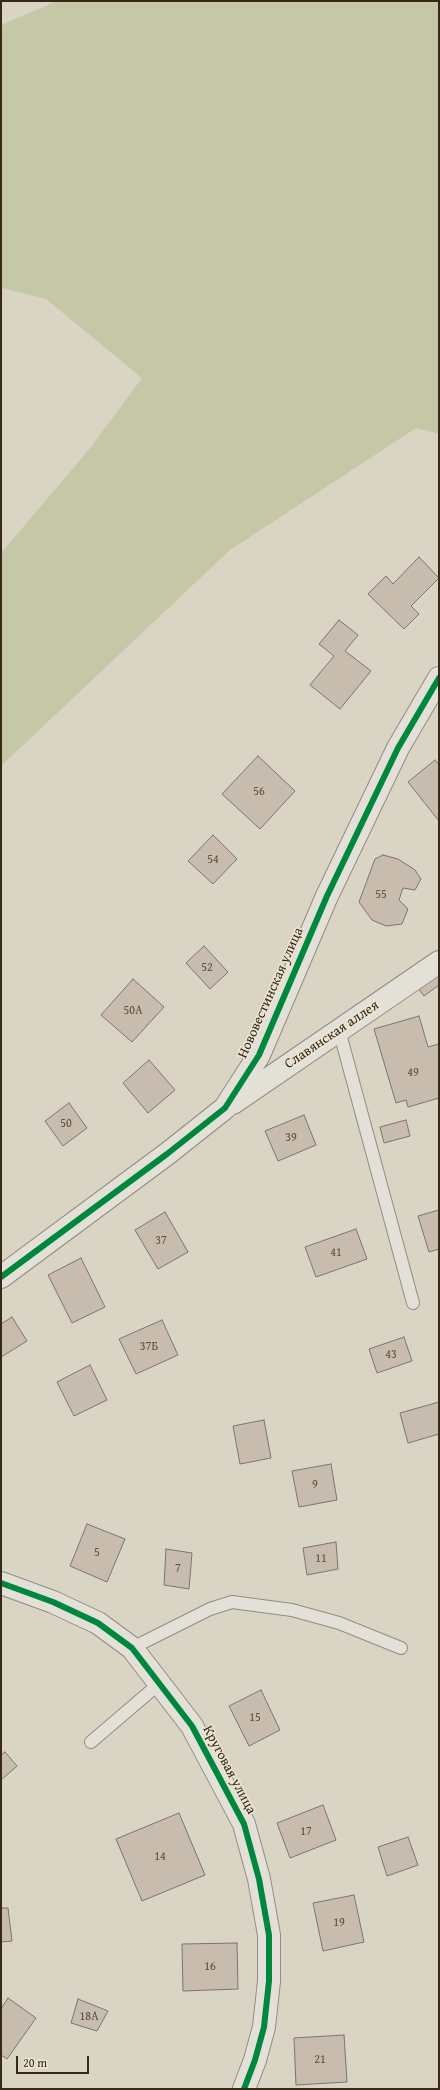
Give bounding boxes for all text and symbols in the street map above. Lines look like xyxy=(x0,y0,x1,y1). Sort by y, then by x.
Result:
house number: 56 xyxy=(253,785,265,799)
house number: 54 xyxy=(207,853,219,867)
house number: 55 xyxy=(375,888,387,902)
street label: Нововестинская улица xyxy=(235,925,307,1061)
house number: 52 xyxy=(201,961,213,975)
street label: Славянская аллея xyxy=(282,997,382,1073)
house number: 50А xyxy=(124,1004,142,1018)
house number: 49 xyxy=(407,1066,419,1080)
house number: 50 xyxy=(60,1117,72,1131)
house number: 39 xyxy=(285,1131,297,1145)
house number: 37 xyxy=(155,1234,167,1248)
house number: 41 xyxy=(330,1246,342,1260)
house number: 37Б xyxy=(140,1340,158,1354)
house number: 43 xyxy=(385,1348,397,1362)
house number: 9 xyxy=(312,1478,318,1492)
house number: 5 xyxy=(94,1546,100,1560)
house number: 11 xyxy=(315,1552,327,1566)
house number: 7 xyxy=(175,1562,181,1576)
house number: 15 xyxy=(249,1711,261,1725)
street label: Круговая улица xyxy=(199,1723,259,1817)
house number: 17 xyxy=(300,1825,312,1839)
house number: 14 xyxy=(154,1850,166,1864)
house number: 19 xyxy=(333,1916,345,1930)
house number: 16 xyxy=(204,1960,216,1974)
house number: 18А xyxy=(80,2010,98,2024)
scale bar xyxy=(18,2048,91,2074)
house number: 21 xyxy=(314,2053,326,2067)
text: 20 m xyxy=(23,2054,47,2071)

